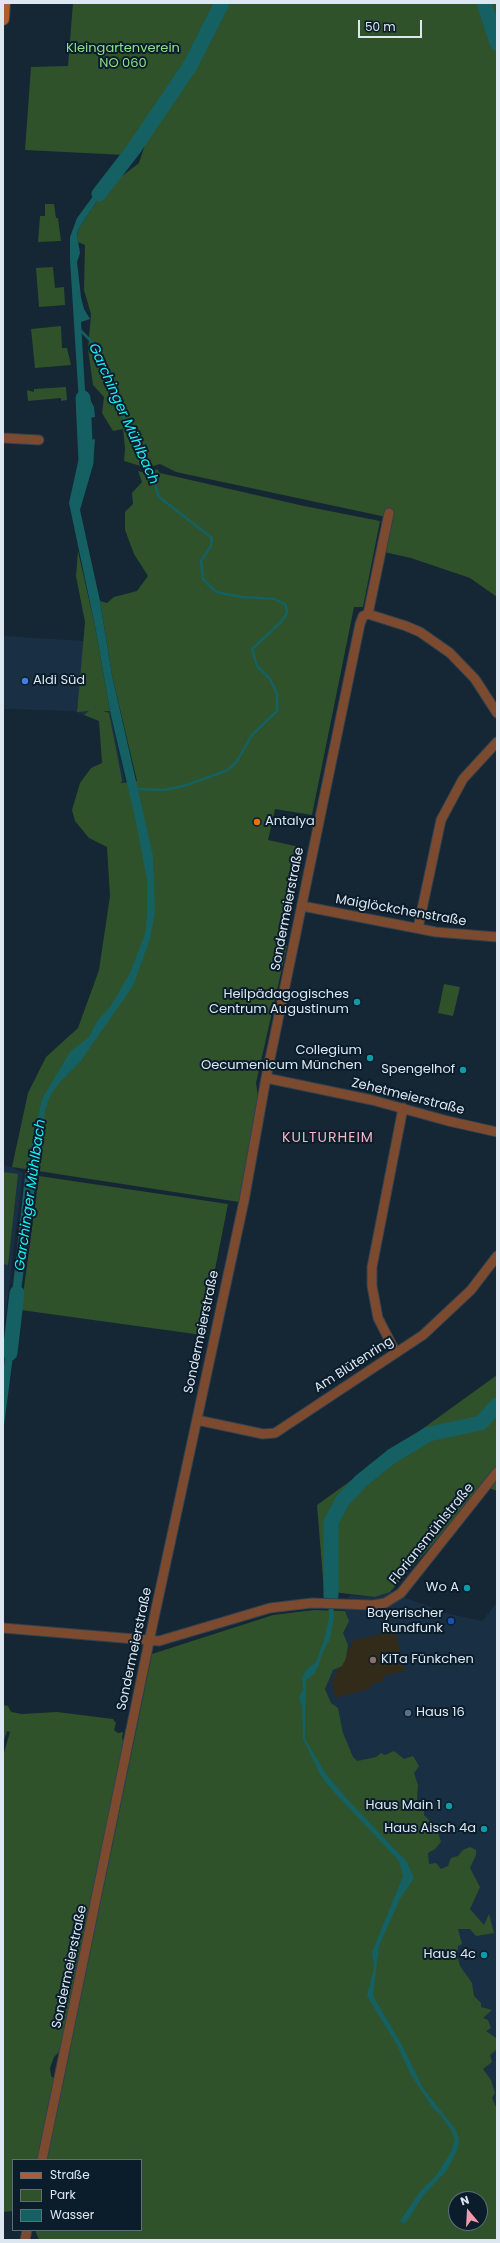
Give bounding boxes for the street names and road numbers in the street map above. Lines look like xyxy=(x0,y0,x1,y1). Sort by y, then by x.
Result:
street label: Sondermeierstraße xyxy=(268,846,308,972)
street label: Maiglöckchenstraße xyxy=(334,892,468,930)
street label: Zehetmeierstraße xyxy=(350,1075,466,1119)
street label: Sondermeierstraße xyxy=(181,1269,223,1395)
street label: Am Blütenring xyxy=(311,1334,397,1396)
street label: Floriansmühlstraße xyxy=(387,1480,477,1588)
street label: Sondermeierstraße xyxy=(114,1586,156,1712)
street label: Sondermeierstraße xyxy=(49,1904,91,2030)

